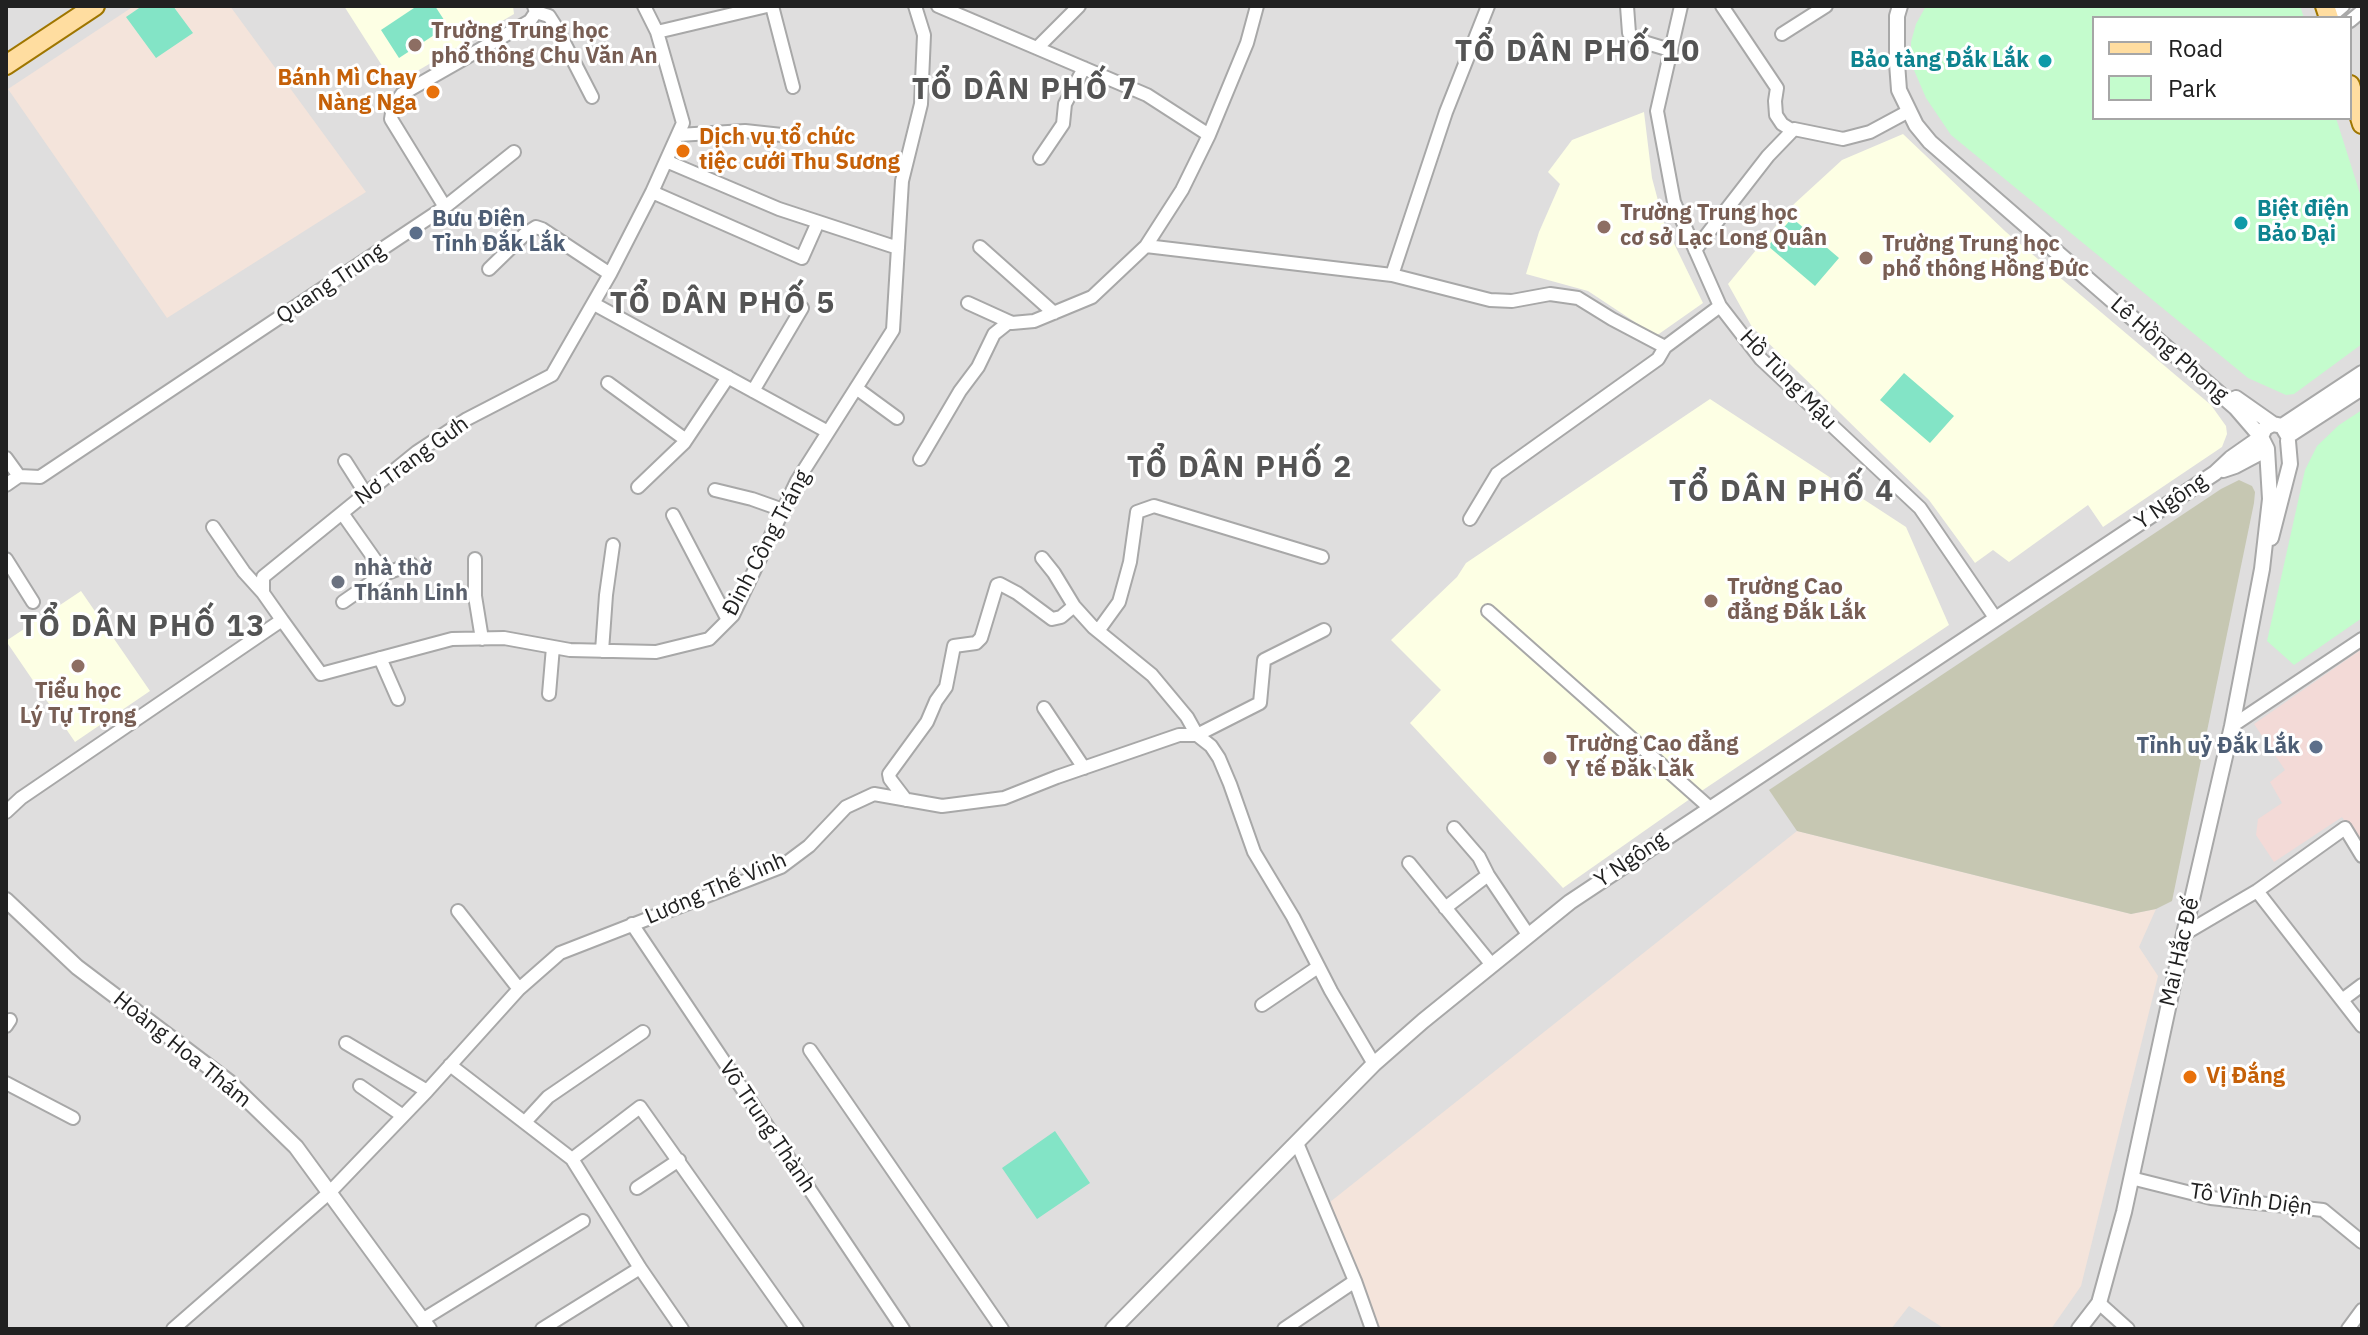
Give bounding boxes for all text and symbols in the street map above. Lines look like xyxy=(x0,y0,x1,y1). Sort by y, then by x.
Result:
legend xyxy=(2092,16,2352,120)
place label: Trường Trung học phổ thông Chu Văn An xyxy=(431,19,658,70)
text: Road xyxy=(2168,32,2223,64)
district label: TỔ DÂN PHỐ 10 xyxy=(1455,34,1701,70)
marker: Trường Trung học phổ thông Chu Văn An xyxy=(406,36,424,54)
place label: Bảo tàng Đắk Lắk xyxy=(1850,48,2029,74)
marker: Bảo tàng Đắk Lắk xyxy=(2036,52,2054,70)
place label: Bánh Mì Chay Nàng Nga xyxy=(277,66,417,118)
district label: TỔ DÂN PHỐ 7 xyxy=(912,72,1138,108)
text: Park xyxy=(2168,72,2217,104)
marker: Bánh Mì Chay Nàng Nga xyxy=(424,83,442,101)
place label: Dịch vụ tổ chức tiệc cưới Thu Sương xyxy=(699,125,900,176)
marker: Dịch vụ tổ chức tiệc cưới Thu Sương xyxy=(674,142,692,160)
place label: Biệt điện Bảo Đại xyxy=(2257,197,2349,248)
place label: Trường Trung học cơ sở Lạc Long Quân xyxy=(1620,201,1827,252)
place label: Bưu Điện Tỉnh Đắk Lắk xyxy=(432,207,565,258)
marker: Biệt điện Bảo Đại xyxy=(2232,214,2250,232)
marker: Trường Trung học cơ sở Lạc Long Quân xyxy=(1595,218,1613,236)
marker: Bưu Điện Tỉnh Đắk Lắk xyxy=(407,224,425,242)
place label: Trường Trung học phổ thông Hồng Đức xyxy=(1882,232,2089,284)
street label: Quang Trung xyxy=(272,238,390,330)
marker: Trường Trung học phổ thông Hồng Đức xyxy=(1857,249,1875,267)
district label: TỔ DÂN PHỐ 5 xyxy=(610,286,836,322)
street label: Lê Hồng Phong xyxy=(2105,292,2233,408)
street label: Hồ Tùng Mậu xyxy=(1734,325,1842,435)
street label: Nơ Trang Gưh xyxy=(350,411,474,511)
district label: TỔ DÂN PHỐ 2 xyxy=(1127,450,1353,486)
street label: Đinh Công Tráng xyxy=(717,466,817,620)
street label: Y Ngông xyxy=(2130,468,2212,536)
district label: TỔ DÂN PHỐ 4 xyxy=(1669,474,1895,510)
place label: nhà thờ Thánh Linh xyxy=(354,556,468,608)
marker: nhà thờ Thánh Linh xyxy=(329,573,347,591)
place label: Trường Cao đẳng Đắk Lắk xyxy=(1727,575,1866,626)
marker: Trường Cao đẳng Đắk Lắk xyxy=(1702,592,1720,610)
district label: TỔ DÂN PHỐ 13 xyxy=(20,609,266,645)
marker: Tiểu học Lý Tự Trọng xyxy=(69,657,87,675)
place label: Tiểu học Lý Tự Trọng xyxy=(20,679,136,730)
place label: Trường Cao đẳng Y tế Đăk Lăk xyxy=(1566,732,1738,784)
place label: Tỉnh uỷ Đắk Lắk xyxy=(2137,734,2300,760)
marker: Tỉnh uỷ Đắk Lắk xyxy=(2307,738,2325,756)
marker: Trường Cao đẳng Y tế Đăk Lăk xyxy=(1541,749,1559,767)
street label: Y Ngông xyxy=(1590,826,1672,894)
street label: Lương Thế Vinh xyxy=(641,847,791,931)
street label: Mai Hắc Đế xyxy=(2155,895,2205,1009)
street label: Hoàng Hoa Thám xyxy=(108,986,256,1114)
street label: Võ Trung Thành xyxy=(713,1056,821,1198)
place label: Vị Đắng xyxy=(2206,1064,2285,1090)
marker: Vị Đắng xyxy=(2181,1068,2199,1086)
street label: Tô Vĩnh Diện xyxy=(2188,1178,2314,1222)

